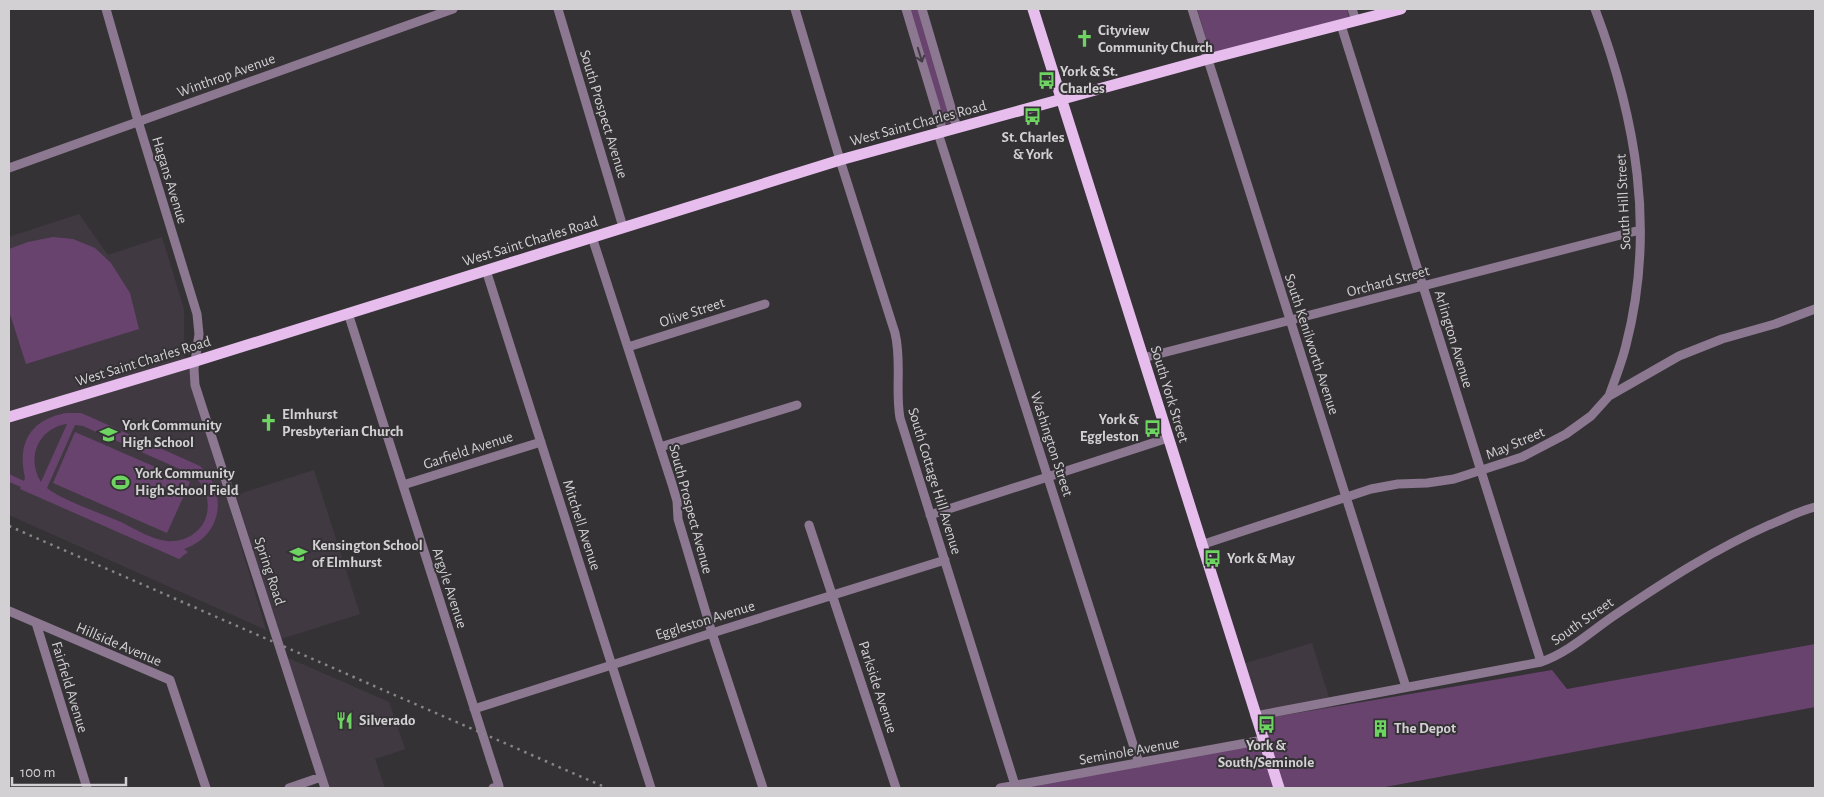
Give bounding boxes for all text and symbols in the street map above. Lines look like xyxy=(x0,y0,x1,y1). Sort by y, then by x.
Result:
place label: Cityview Community Church xyxy=(1098,23,1213,55)
church icon: Cityview Community Church xyxy=(1074,29,1094,49)
one-way arrow xyxy=(915,47,925,63)
street label: South Prospect Avenue xyxy=(577,48,630,180)
street label: Winthrop Avenue xyxy=(175,51,277,100)
place label: York & St. Charles xyxy=(1060,64,1118,96)
bus stop icon: York & St. Charles xyxy=(1036,70,1056,90)
street label: West Saint Charles Road xyxy=(848,98,988,149)
bus stop icon: St. Charles & York xyxy=(1023,106,1043,126)
place label: St. Charles & York xyxy=(1002,130,1065,162)
street label: Hagans Avenue xyxy=(149,135,190,226)
street label: South Hill Street xyxy=(1613,153,1633,250)
street label: West Saint Charles Road xyxy=(461,214,600,269)
street label: Orchard Street xyxy=(1345,263,1431,300)
street label: South Kenilworth Avenue xyxy=(1282,272,1341,417)
street label: Arlington Avenue xyxy=(1432,288,1476,390)
street label: Olive Street xyxy=(658,295,727,330)
street label: West Saint Charles Road xyxy=(74,334,213,389)
street label: South York Street xyxy=(1148,344,1191,445)
street label: Washington Street xyxy=(1028,390,1076,498)
street label: South Cottage Hill Avenue xyxy=(905,406,964,556)
place label: Elmhurst Presbyterian Church xyxy=(282,407,404,439)
place label: York & Eggleston xyxy=(1080,412,1139,444)
church icon: Elmhurst Presbyterian Church xyxy=(258,413,278,433)
place label: York Community High School xyxy=(122,418,222,450)
bus stop icon: York & Eggleston xyxy=(1143,418,1163,438)
school or university icon: York Community High School xyxy=(98,424,118,444)
street label: May Street xyxy=(1483,424,1547,463)
street label: Garfield Avenue xyxy=(421,429,515,472)
street label: South Prospect Avenue xyxy=(666,443,715,576)
place label: York Community High School Field xyxy=(135,466,239,498)
sports icon: York Community High School Field xyxy=(111,472,131,492)
street label: Mitchell Avenue xyxy=(560,478,603,572)
street label: Spring Road xyxy=(252,535,288,607)
place label: Kensington School of Elmhurst xyxy=(312,538,423,570)
school or university icon: Kensington School of Elmhurst xyxy=(288,544,308,564)
street label: Argyle Avenue xyxy=(429,546,470,630)
bus stop icon: York & May xyxy=(1203,548,1223,568)
place label: York & May xyxy=(1227,551,1295,566)
street label: South Street xyxy=(1548,594,1616,648)
street label: Eggleston Avenue xyxy=(654,598,757,643)
street label: Hillside Avenue xyxy=(74,620,164,669)
street label: Parkside Avenue xyxy=(856,639,900,735)
street label: Fairfield Avenue xyxy=(49,640,91,735)
restaurant icon: Silverado xyxy=(335,710,355,730)
place label: Silverado xyxy=(359,713,416,728)
bus stop icon: York & South/Seminole xyxy=(1256,714,1276,734)
building icon: The Depot xyxy=(1370,718,1390,738)
place label: The Depot xyxy=(1394,721,1456,736)
street label: Seminole Avenue xyxy=(1078,735,1180,768)
place label: York & South/Seminole xyxy=(1218,738,1314,770)
scale bar xyxy=(12,754,126,786)
text: 100 m xyxy=(20,765,55,780)

